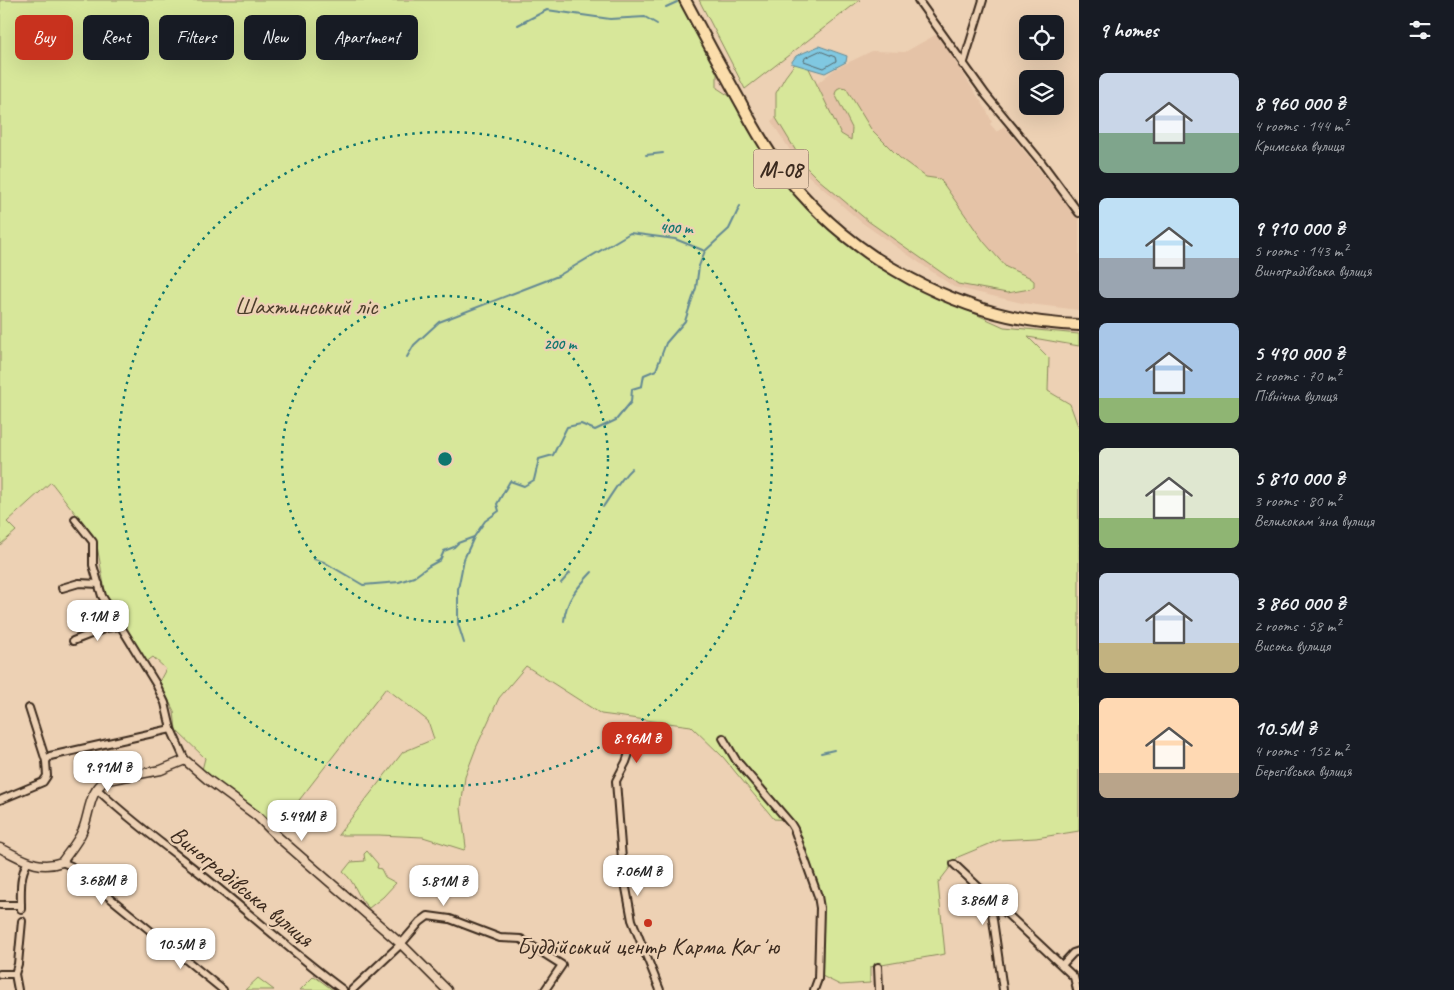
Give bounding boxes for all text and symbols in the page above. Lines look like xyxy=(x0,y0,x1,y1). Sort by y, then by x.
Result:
chip: Buy xyxy=(15,15,73,60)
chip: Rent xyxy=(83,15,149,60)
chip: Filters xyxy=(159,15,234,60)
chip: New xyxy=(244,15,306,60)
chip: Apartment xyxy=(316,15,418,60)
map controls xyxy=(1019,15,1064,115)
button: locate xyxy=(1019,15,1064,60)
icon: filters xyxy=(1406,16,1434,44)
text: 9 homes xyxy=(1099,17,1158,43)
button: layers xyxy=(1019,70,1064,115)
text: 8 960 000 ₴ xyxy=(1254,90,1345,116)
icon: home xyxy=(1139,93,1199,153)
text: 4 rooms · 144 m² xyxy=(1254,116,1348,136)
text: Кримська вулиця xyxy=(1254,136,1344,156)
road number: М-08 xyxy=(754,150,808,188)
text: 9 910 000 ₴ xyxy=(1254,215,1345,241)
icon: home xyxy=(1139,218,1199,278)
text: 400 m xyxy=(660,219,694,238)
text: 5 rooms · 143 m² xyxy=(1254,241,1348,261)
text: Виноградівська вулиця xyxy=(1254,261,1372,281)
park label: Шахтинський ліс xyxy=(235,291,379,321)
text: 200 m xyxy=(544,335,578,354)
text: 5 490 000 ₴ xyxy=(1254,340,1344,366)
icon: home xyxy=(1139,343,1199,403)
text: 2 rooms · 70 m² xyxy=(1254,366,1340,386)
text: Північна вулиця xyxy=(1254,386,1337,406)
centre of rings xyxy=(436,450,454,468)
text: 5 810 000 ₴ xyxy=(1254,465,1345,491)
icon: home xyxy=(1139,468,1199,528)
text: 3 rooms · 80 m² xyxy=(1254,491,1340,511)
text: Великокамʼяна вулиця xyxy=(1254,511,1374,531)
text: 3 860 000 ₴ xyxy=(1254,590,1345,616)
icon: home xyxy=(1139,593,1199,653)
pin: 9.1M ₴ xyxy=(57,600,139,642)
text: 9.1M ₴ xyxy=(78,606,118,626)
text: 2 rooms · 58 m² xyxy=(1254,616,1340,636)
text: Висока вулиця xyxy=(1254,636,1330,656)
text: 10.5M ₴ xyxy=(1254,715,1316,741)
icon: home xyxy=(1139,718,1199,778)
pin: 8.96M ₴ xyxy=(591,722,683,764)
text: 8.96M ₴ xyxy=(613,728,661,748)
text: 4 rooms · 152 m² xyxy=(1254,741,1348,761)
pin: 9.91M ₴ xyxy=(62,750,154,793)
text: 9.91M ₴ xyxy=(84,757,132,777)
text: Берегівська вулиця xyxy=(1254,761,1352,781)
pin: 5.49M ₴ xyxy=(256,800,348,842)
text: 5.49M ₴ xyxy=(278,806,326,826)
street label: Виноградівська вулиця xyxy=(164,819,321,954)
pin: 7.06M ₴ xyxy=(592,854,684,897)
text: 7.06M ₴ xyxy=(614,861,662,881)
pin: 3.68M ₴ xyxy=(56,864,148,906)
pin: 5.81M ₴ xyxy=(398,864,490,907)
text: 3.68M ₴ xyxy=(78,870,126,890)
text: 5.81M ₴ xyxy=(420,871,468,891)
pin: 3.86M ₴ xyxy=(937,884,1029,926)
text: 3.86M ₴ xyxy=(959,890,1007,910)
marker: Буддійський центр Карма Кагʼю xyxy=(642,917,654,929)
pin: 10.5M ₴ xyxy=(135,928,227,970)
place label: Буддійський центр Карма Кагʼю xyxy=(517,931,781,961)
text: 10.5M ₴ xyxy=(157,934,205,954)

